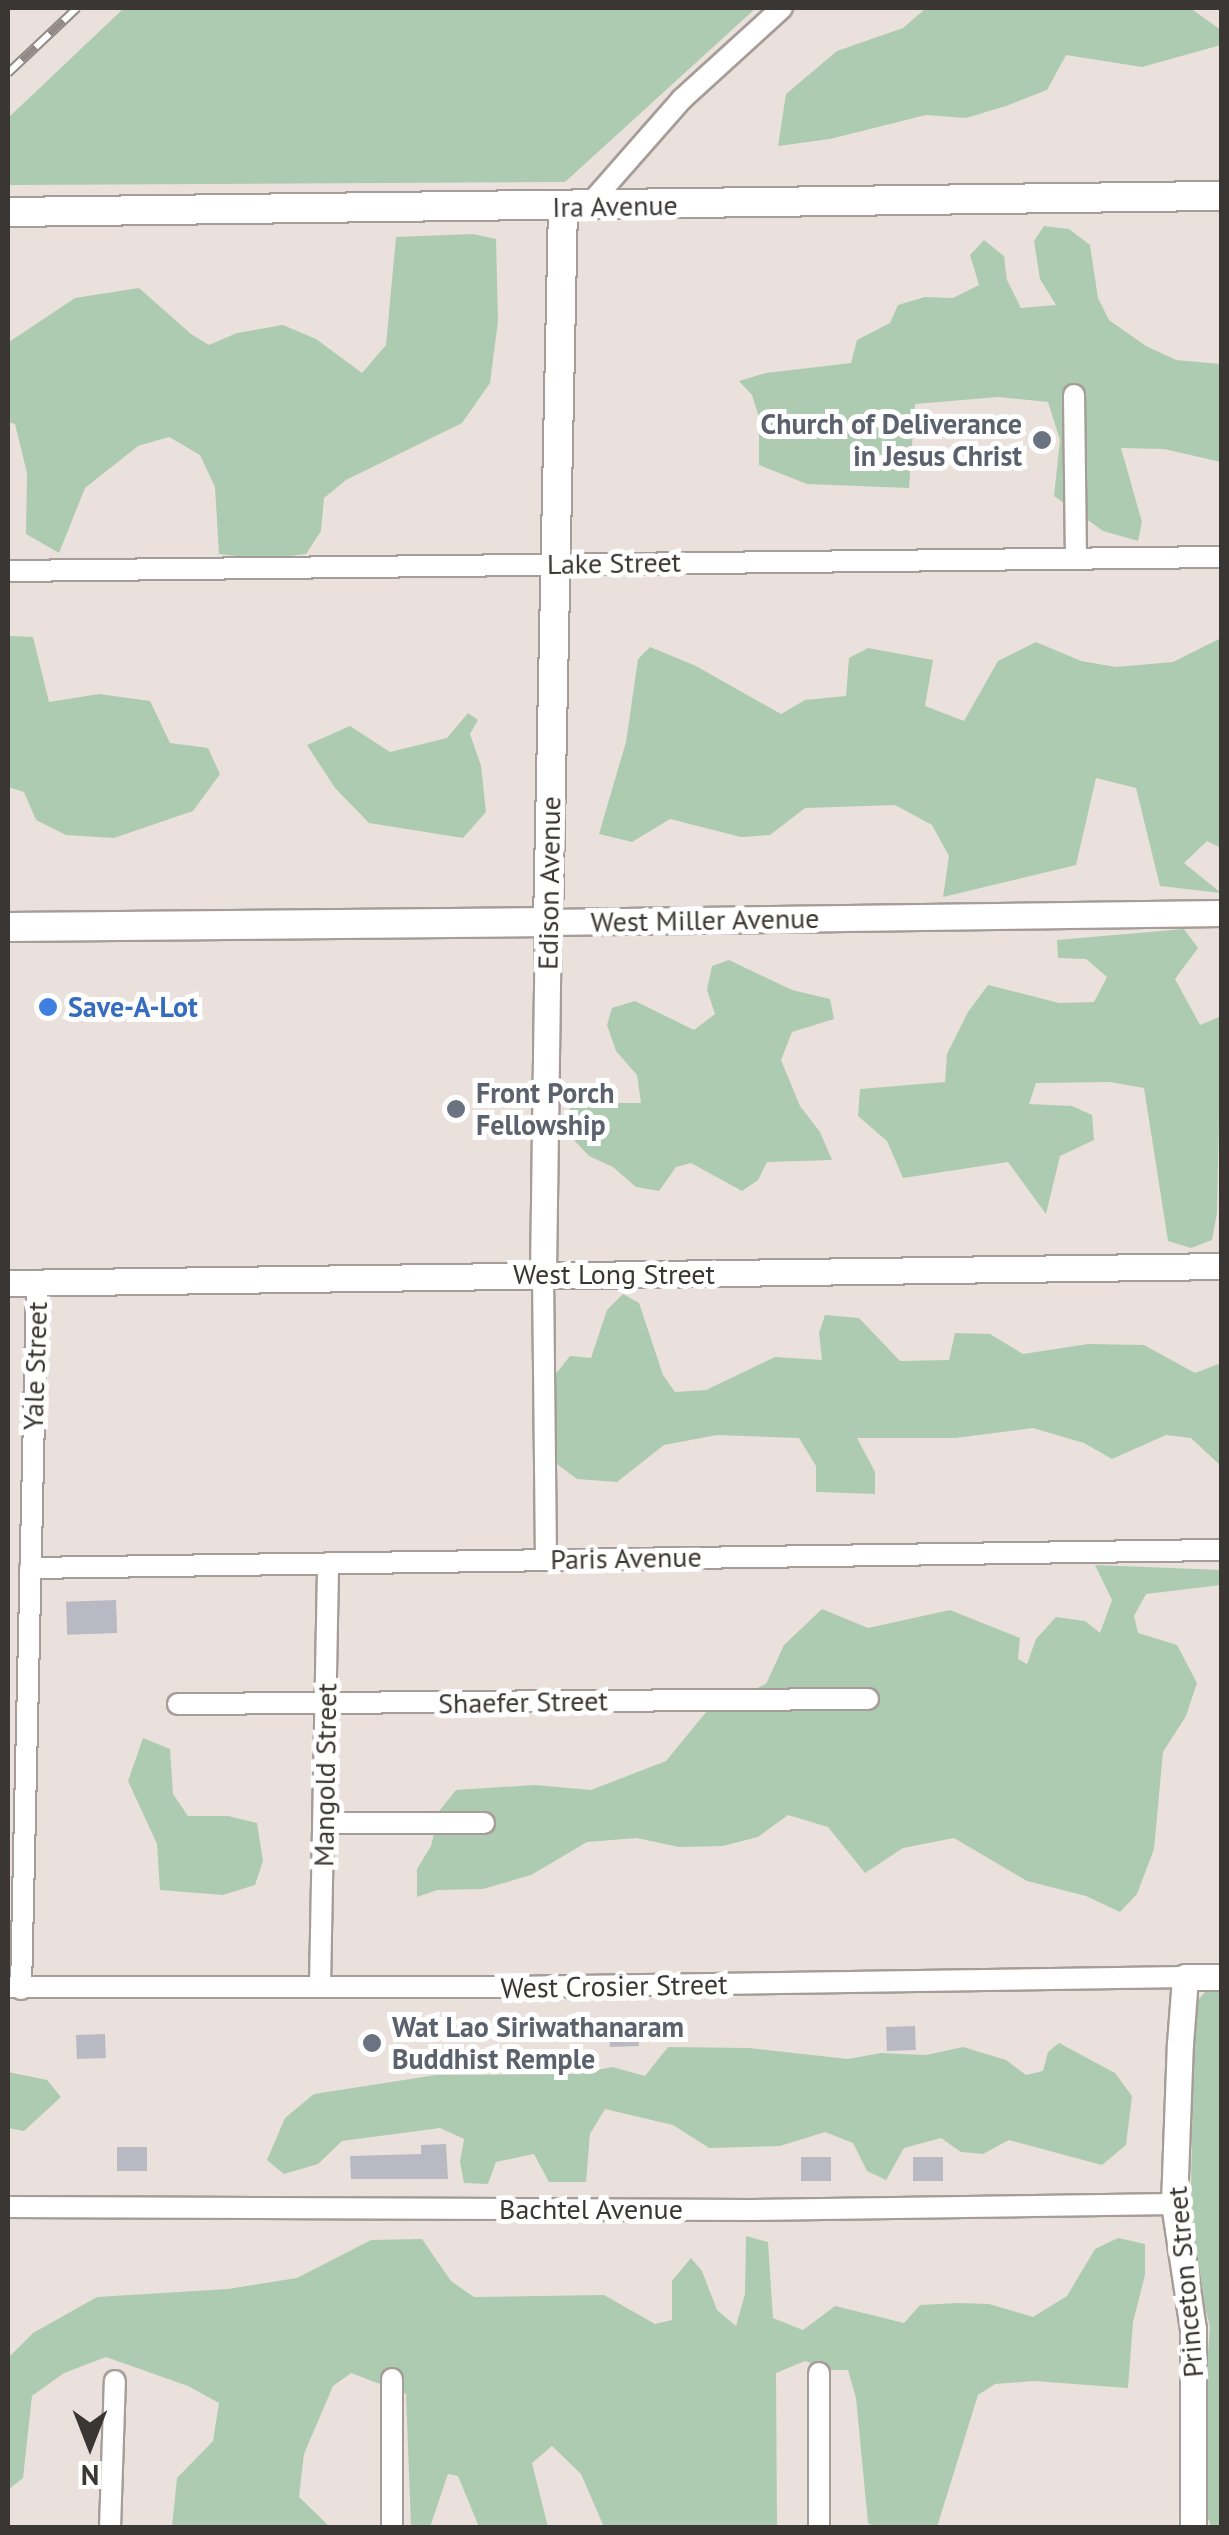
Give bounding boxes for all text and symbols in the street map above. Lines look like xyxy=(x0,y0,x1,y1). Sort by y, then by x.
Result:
street label: Ira Avenue xyxy=(551,188,679,224)
place label: Church of Deliverance in Jesus Christ xyxy=(761,407,1022,473)
marker: Church of Deliverance in Jesus Christ xyxy=(1031,429,1053,451)
street label: Lake Street xyxy=(547,545,681,581)
street label: Edison Avenue xyxy=(531,795,567,971)
street label: West Miller Avenue xyxy=(590,901,820,939)
place label: Save-A-Lot xyxy=(68,990,198,1024)
marker: Save-A-Lot xyxy=(37,996,59,1018)
place label: Front Porch Fellowship xyxy=(476,1076,614,1142)
marker: Front Porch Fellowship xyxy=(445,1098,467,1120)
street label: West Long Street xyxy=(513,1257,715,1291)
street label: Yale Street xyxy=(16,1301,54,1431)
street label: Paris Avenue xyxy=(550,1540,702,1576)
street label: Mangold Street xyxy=(307,1683,343,1867)
street label: Shaefer Street xyxy=(438,1684,608,1720)
street label: West Crosier Street xyxy=(500,1967,728,2005)
place label: Wat Lao Siriwathanaram Buddhist Remple xyxy=(392,2010,684,2076)
marker: Wat Lao Siriwathanaram Buddhist Remple xyxy=(361,2032,383,2054)
street label: Princeton Street xyxy=(1160,2185,1210,2379)
street label: Bachtel Avenue xyxy=(499,2192,683,2226)
north arrow xyxy=(40,2395,140,2495)
text: N xyxy=(81,2457,99,2494)

